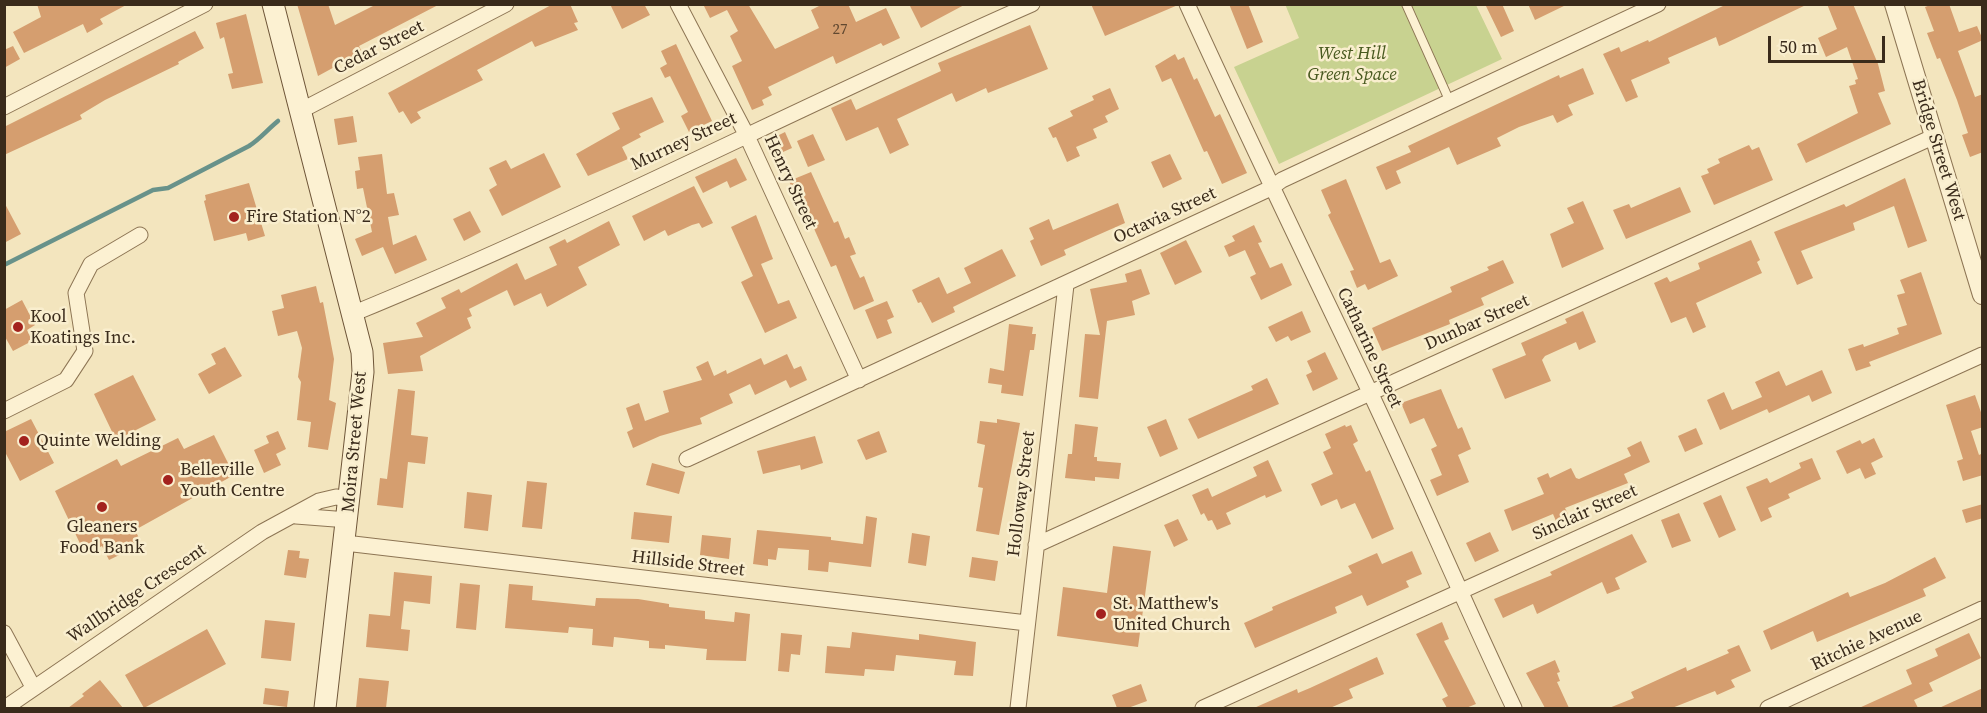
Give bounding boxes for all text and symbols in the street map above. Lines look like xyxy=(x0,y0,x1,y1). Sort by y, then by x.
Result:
street label: Cedar Street xyxy=(330,16,428,80)
house number: 27 xyxy=(833,21,847,39)
scale bar xyxy=(1771,24,1888,62)
text: 50 m xyxy=(1779,34,1817,59)
park label: West Hill Green Space xyxy=(1307,43,1397,86)
street label: Bridge Street West xyxy=(1906,77,1970,223)
street label: Murney Street xyxy=(628,108,740,176)
street label: Henry Street xyxy=(759,131,821,233)
street label: Octavia Street xyxy=(1110,183,1220,249)
place label: Fire Station N°2 xyxy=(246,206,371,228)
marker: Fire Station N°2 xyxy=(227,210,241,224)
street label: Catharine Street xyxy=(1332,285,1406,411)
street label: Dunbar Street xyxy=(1421,290,1533,356)
place label: Kool Koatings Inc. xyxy=(30,306,136,348)
marker: Kool Koatings Inc. xyxy=(11,320,25,334)
street label: Moira Street West xyxy=(338,371,372,513)
place label: Quinte Welding xyxy=(36,430,161,452)
street label: Holloway Street xyxy=(1004,430,1040,558)
marker: Quinte Welding xyxy=(17,434,31,448)
place label: Belleville Youth Centre xyxy=(180,459,285,502)
marker: Belleville Youth Centre xyxy=(161,473,175,487)
street label: Sinclair Street xyxy=(1529,480,1641,546)
marker: Gleaners Food Bank xyxy=(95,500,109,514)
place label: Gleaners Food Bank xyxy=(60,516,144,558)
street label: Wallbridge Crescent xyxy=(64,540,210,648)
street label: Hillside Street xyxy=(630,546,746,582)
place label: St. Matthew's United Church xyxy=(1113,593,1231,636)
street label: Ritchie Avenue xyxy=(1808,606,1926,676)
marker: St. Matthew's United Church xyxy=(1094,607,1108,621)

